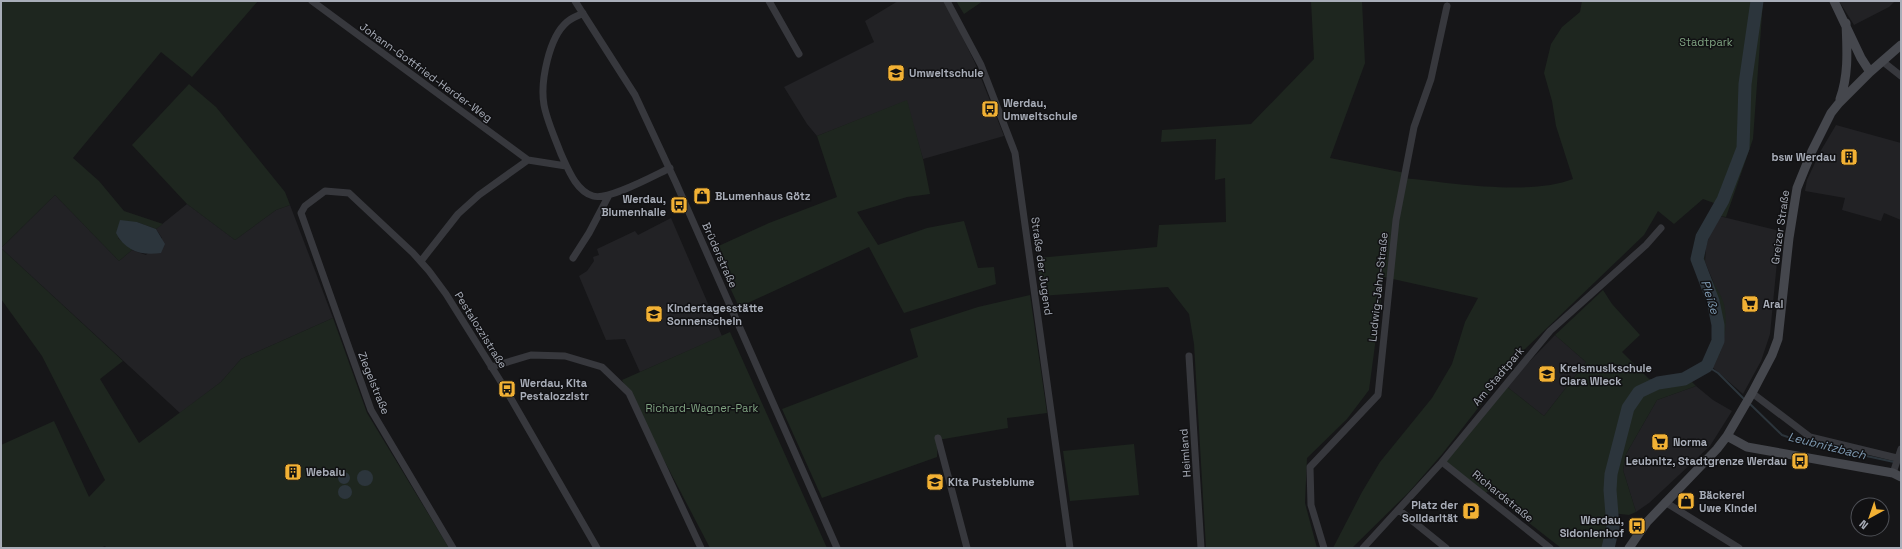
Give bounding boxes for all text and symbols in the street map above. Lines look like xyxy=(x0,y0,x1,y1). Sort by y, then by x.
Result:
street label: Johann-Gottfried-Herder-Weg xyxy=(357,19,495,125)
park label: Stadtpark xyxy=(1679,35,1733,49)
school or university icon: Umweltschule xyxy=(886,63,906,83)
place label: Umweltschule xyxy=(909,66,984,80)
place label: Werdau, Umweltschule xyxy=(1003,96,1078,123)
bus stop icon: Werdau, Umweltschule xyxy=(980,99,1000,119)
building icon: bsw Werdau xyxy=(1839,147,1859,167)
place label: bsw Werdau xyxy=(1772,150,1836,164)
shop icon: BLumenhaus Götz xyxy=(692,186,712,206)
place label: BLumenhaus Götz xyxy=(715,189,811,203)
street label: Greizer Straße xyxy=(1768,189,1792,265)
place label: Werdau, Blumenhalle xyxy=(601,192,666,219)
bus stop icon: Werdau, Blumenhalle xyxy=(669,195,689,215)
street label: Straße der Jugend xyxy=(1028,216,1056,316)
street label: Brüderstraße xyxy=(699,220,741,290)
street label: Ludwig-Jahn-Straße xyxy=(1365,232,1391,342)
water label: Pleiße xyxy=(1697,278,1723,317)
street label: Pestalozzistraße xyxy=(452,289,510,371)
supermarket icon: Aral xyxy=(1740,294,1760,314)
place label: Aral xyxy=(1763,297,1784,311)
place label: Kindertagesstätte Sonnenschein xyxy=(667,301,764,328)
school or university icon: Kindertagesstätte Sonnenschein xyxy=(644,304,664,324)
street label: Am Stadtpark xyxy=(1469,344,1527,408)
street label: Ziegelstraße xyxy=(355,350,393,416)
place label: Kreismusikschule Clara Wieck xyxy=(1560,361,1652,388)
school or university icon: Kreismusikschule Clara Wieck xyxy=(1537,364,1557,384)
place label: Werdau, Kita Pestalozzistr xyxy=(520,376,589,403)
bus stop icon: Werdau, Kita Pestalozzistr xyxy=(497,379,517,399)
park label: Richard-Wagner-Park xyxy=(646,401,759,415)
street label: Heimland xyxy=(1176,428,1194,478)
water label: Leubnitzbach xyxy=(1786,429,1868,464)
supermarket icon: Norma xyxy=(1650,432,1670,452)
place label: Norma xyxy=(1673,435,1708,449)
bus stop icon: Leubnitz, Stadtgrenze Werdau xyxy=(1790,451,1810,471)
place label: Leubnitz, Stadtgrenze Werdau xyxy=(1626,454,1787,468)
building icon: Webalu xyxy=(283,462,303,482)
place label: Webalu xyxy=(306,465,345,479)
street label: Richardstraße xyxy=(1470,467,1536,525)
school or university icon: Kita Pusteblume xyxy=(925,472,945,492)
place label: Kita Pusteblume xyxy=(948,475,1035,489)
place label: Bäckerei Uwe Kindel xyxy=(1699,488,1757,515)
shop icon: Bäckerei Uwe Kindel xyxy=(1676,491,1696,511)
north arrow xyxy=(1850,497,1890,537)
place label: Platz der Solidarität xyxy=(1402,498,1459,525)
parking icon: Platz der Solidarität xyxy=(1461,501,1481,521)
place label: Werdau, Sidonienhof xyxy=(1560,513,1624,540)
bus stop icon: Werdau, Sidonienhof xyxy=(1627,516,1647,536)
text: N xyxy=(1856,517,1871,532)

